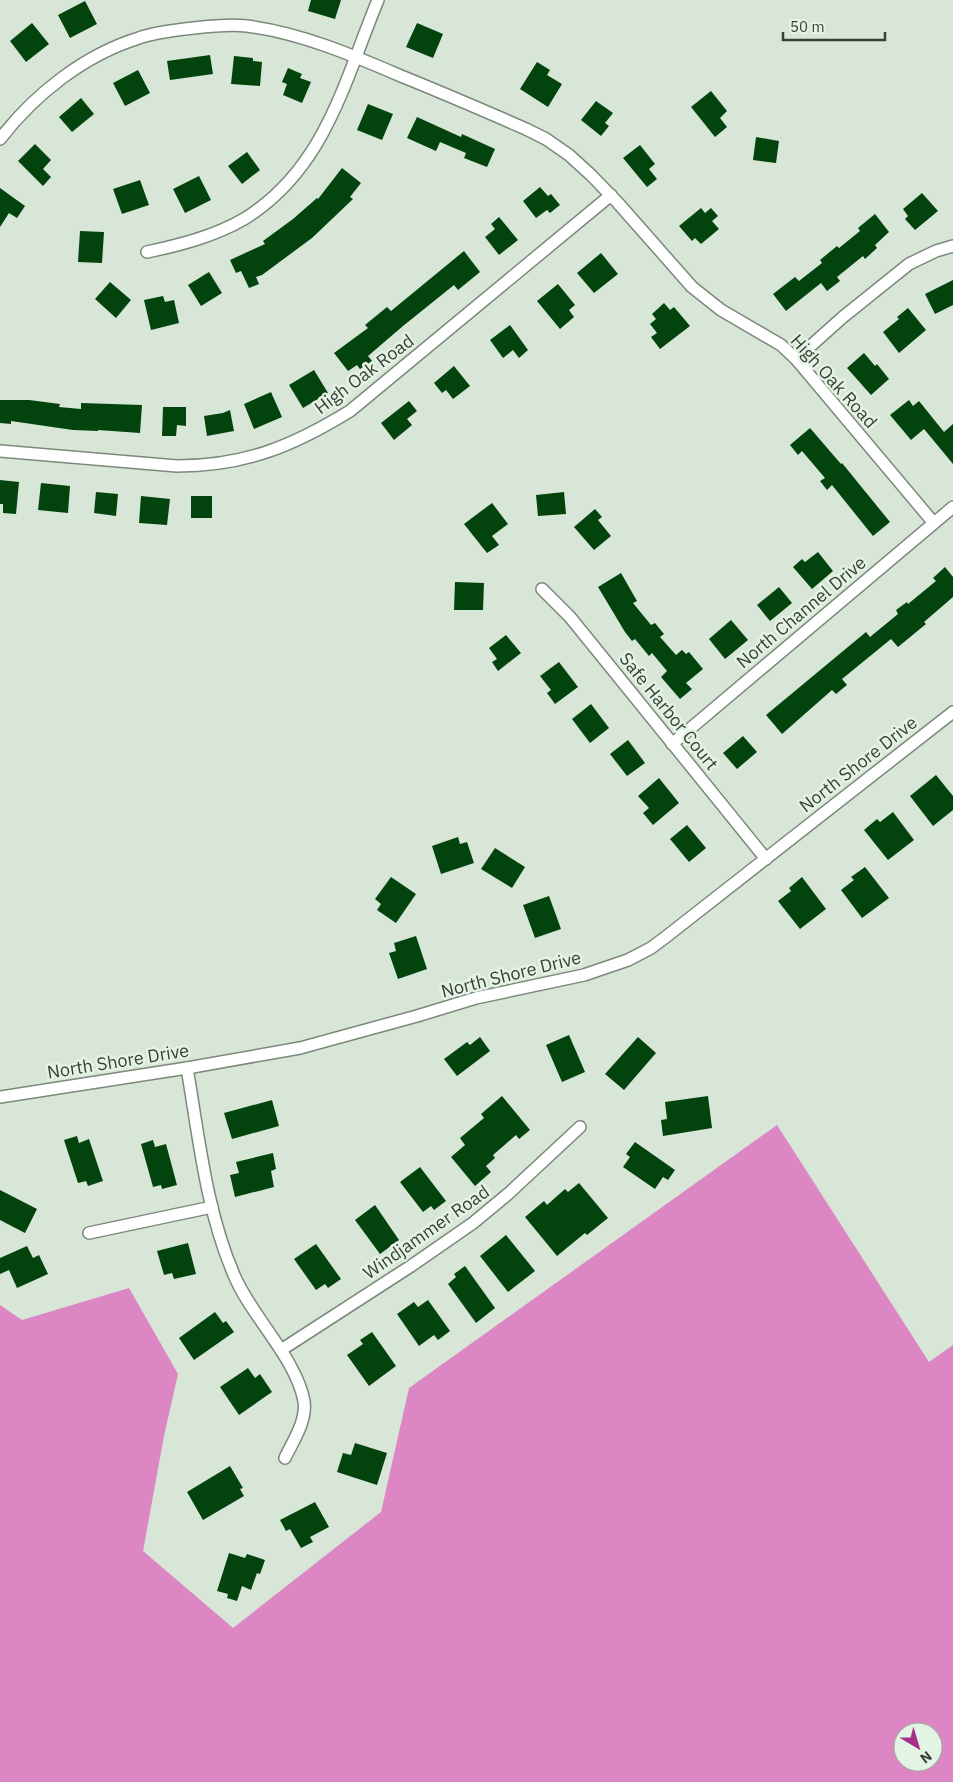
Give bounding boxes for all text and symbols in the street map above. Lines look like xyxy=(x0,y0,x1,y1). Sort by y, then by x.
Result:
scale bar xyxy=(783,10,886,42)
text: 50 m xyxy=(790,17,825,36)
street label: High Oak Road xyxy=(310,329,418,419)
street label: High Oak Road xyxy=(786,329,882,433)
street label: North Channel Drive xyxy=(731,551,871,673)
street label: Safe Harbor Court xyxy=(615,648,723,774)
street label: North Shore Drive xyxy=(794,711,922,817)
street label: North Shore Drive xyxy=(439,945,583,1003)
street label: North Shore Drive xyxy=(45,1038,191,1084)
street label: Windjammer Road xyxy=(358,1180,494,1284)
north arrow xyxy=(893,1722,943,1772)
text: N xyxy=(916,1747,936,1767)

